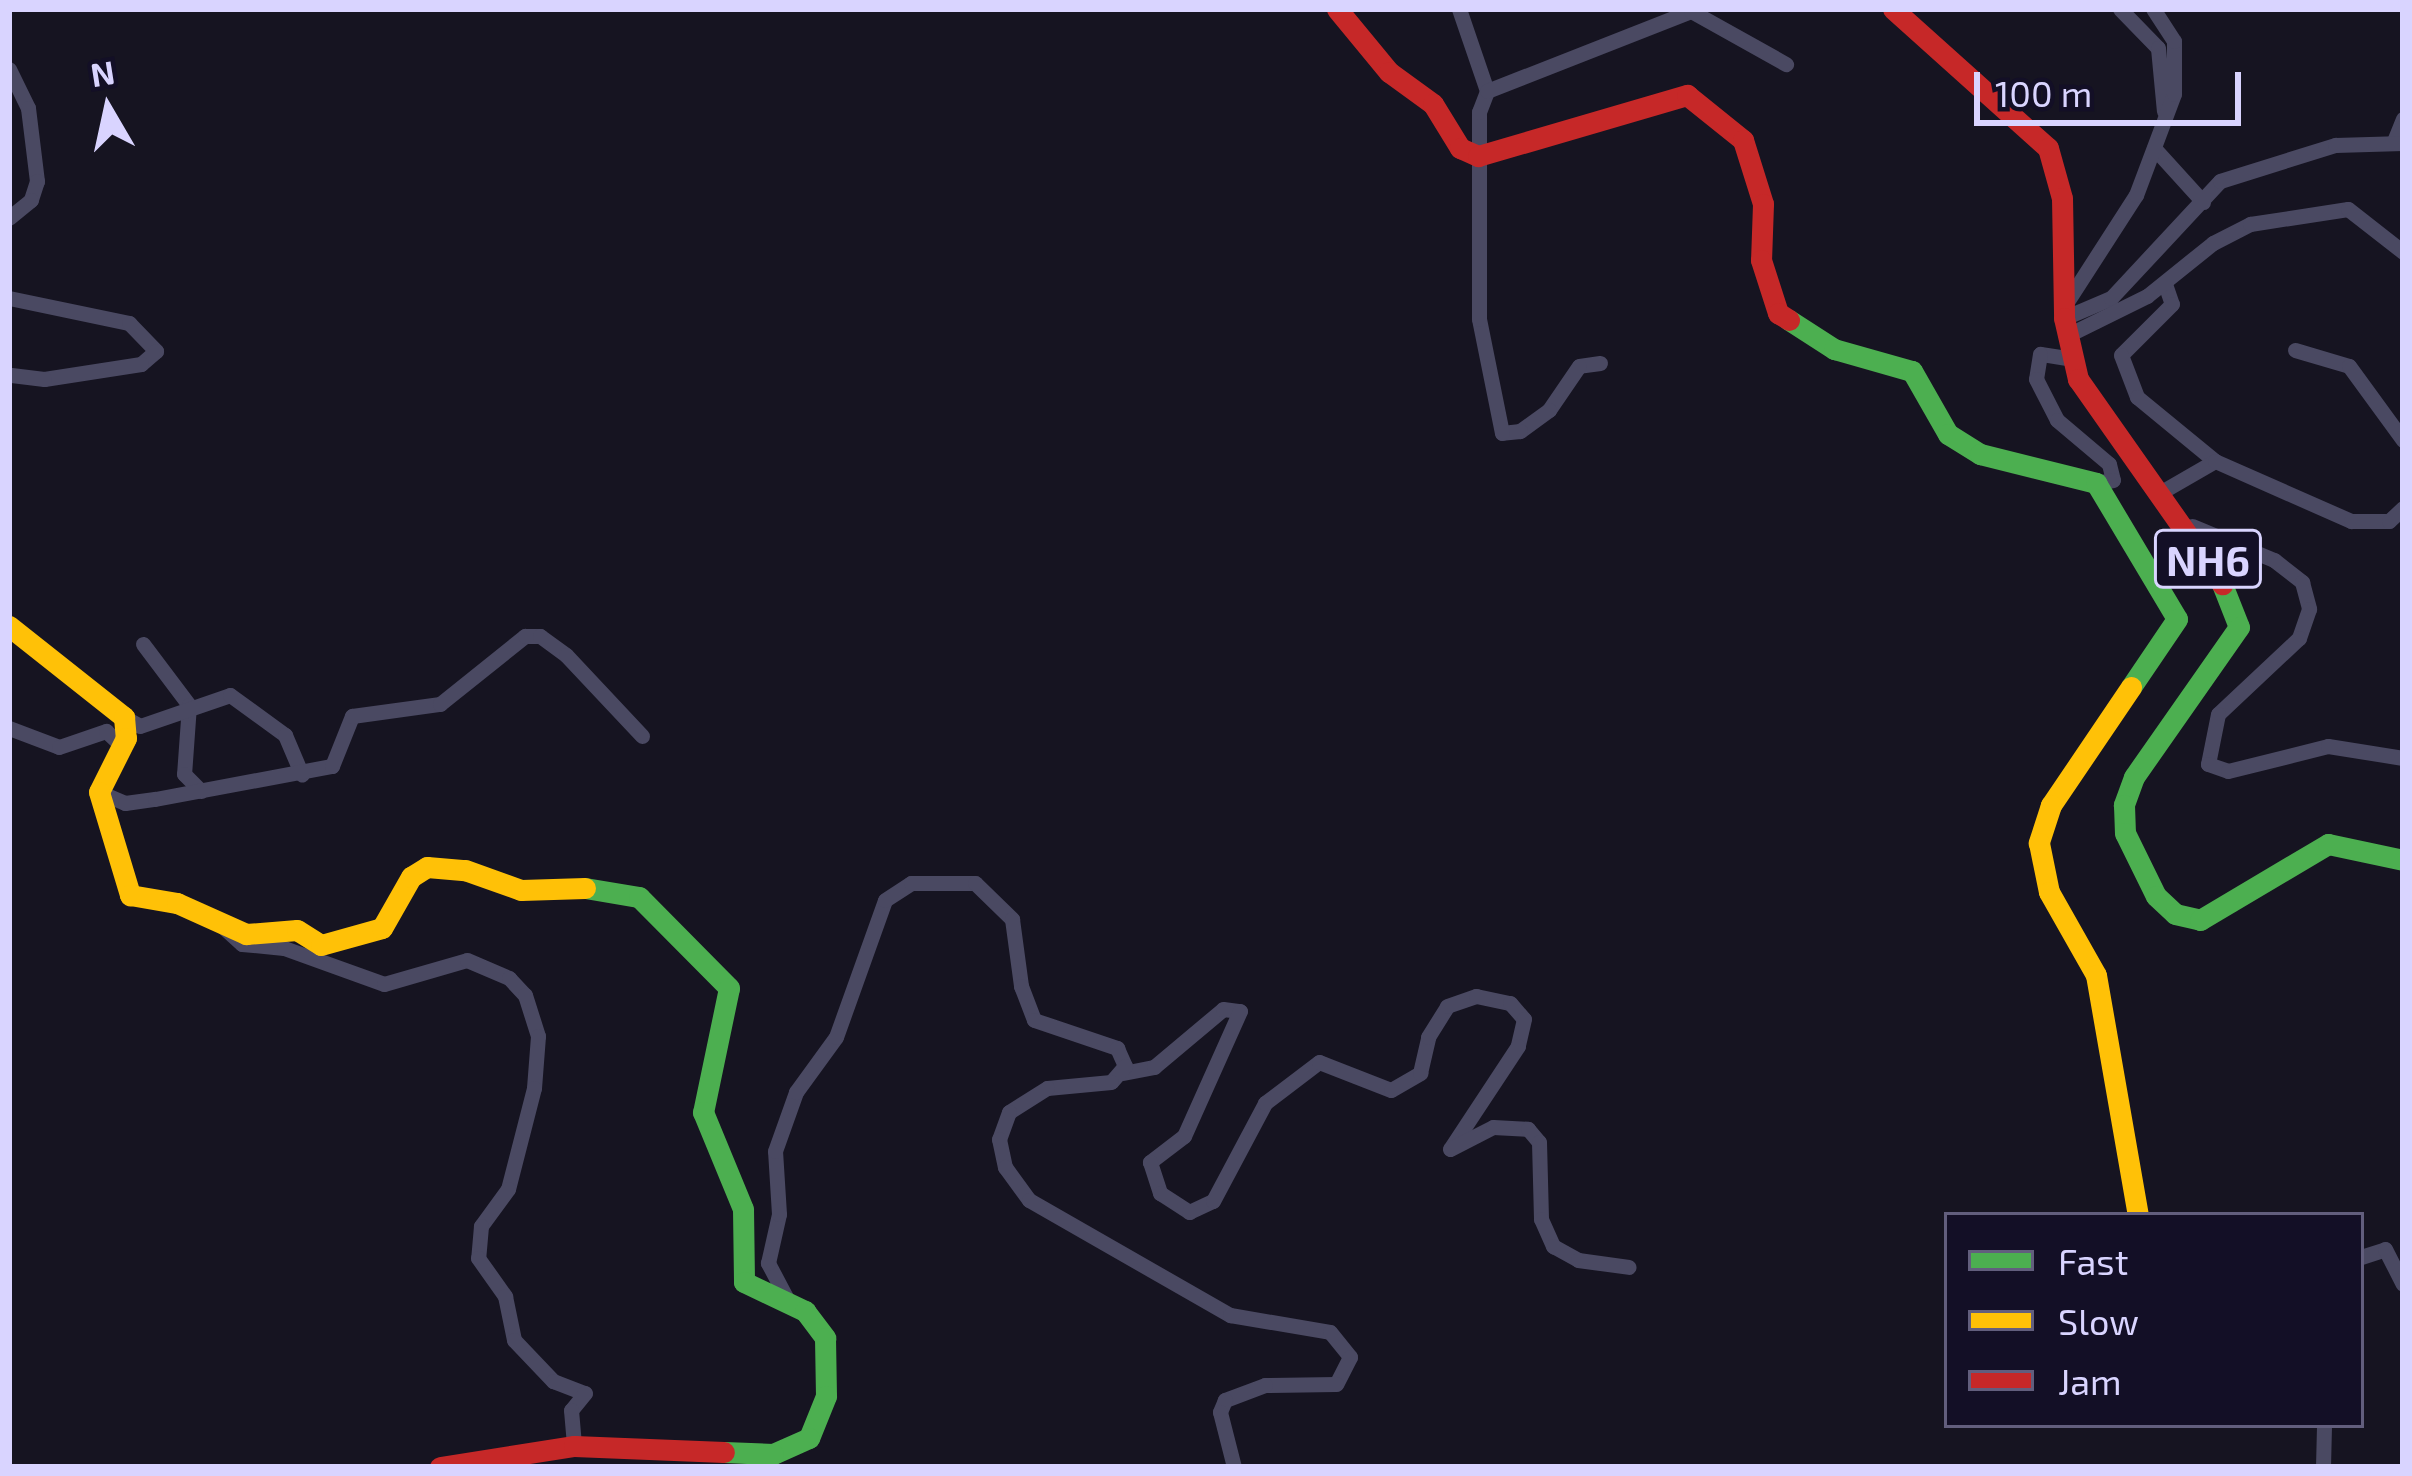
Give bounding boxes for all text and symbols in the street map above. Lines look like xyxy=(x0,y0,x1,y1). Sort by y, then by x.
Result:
north arrow xyxy=(48,48,168,168)
scale bar xyxy=(1980,48,2247,122)
text: N xyxy=(87,51,117,94)
text: 100 m xyxy=(1995,71,2092,114)
road number: NH6 xyxy=(2151,523,2265,595)
legend xyxy=(1944,1212,2364,1428)
text: Fast xyxy=(2058,1239,2128,1282)
text: Slow xyxy=(2058,1299,2139,1342)
text: Jam xyxy=(2058,1359,2122,1402)

